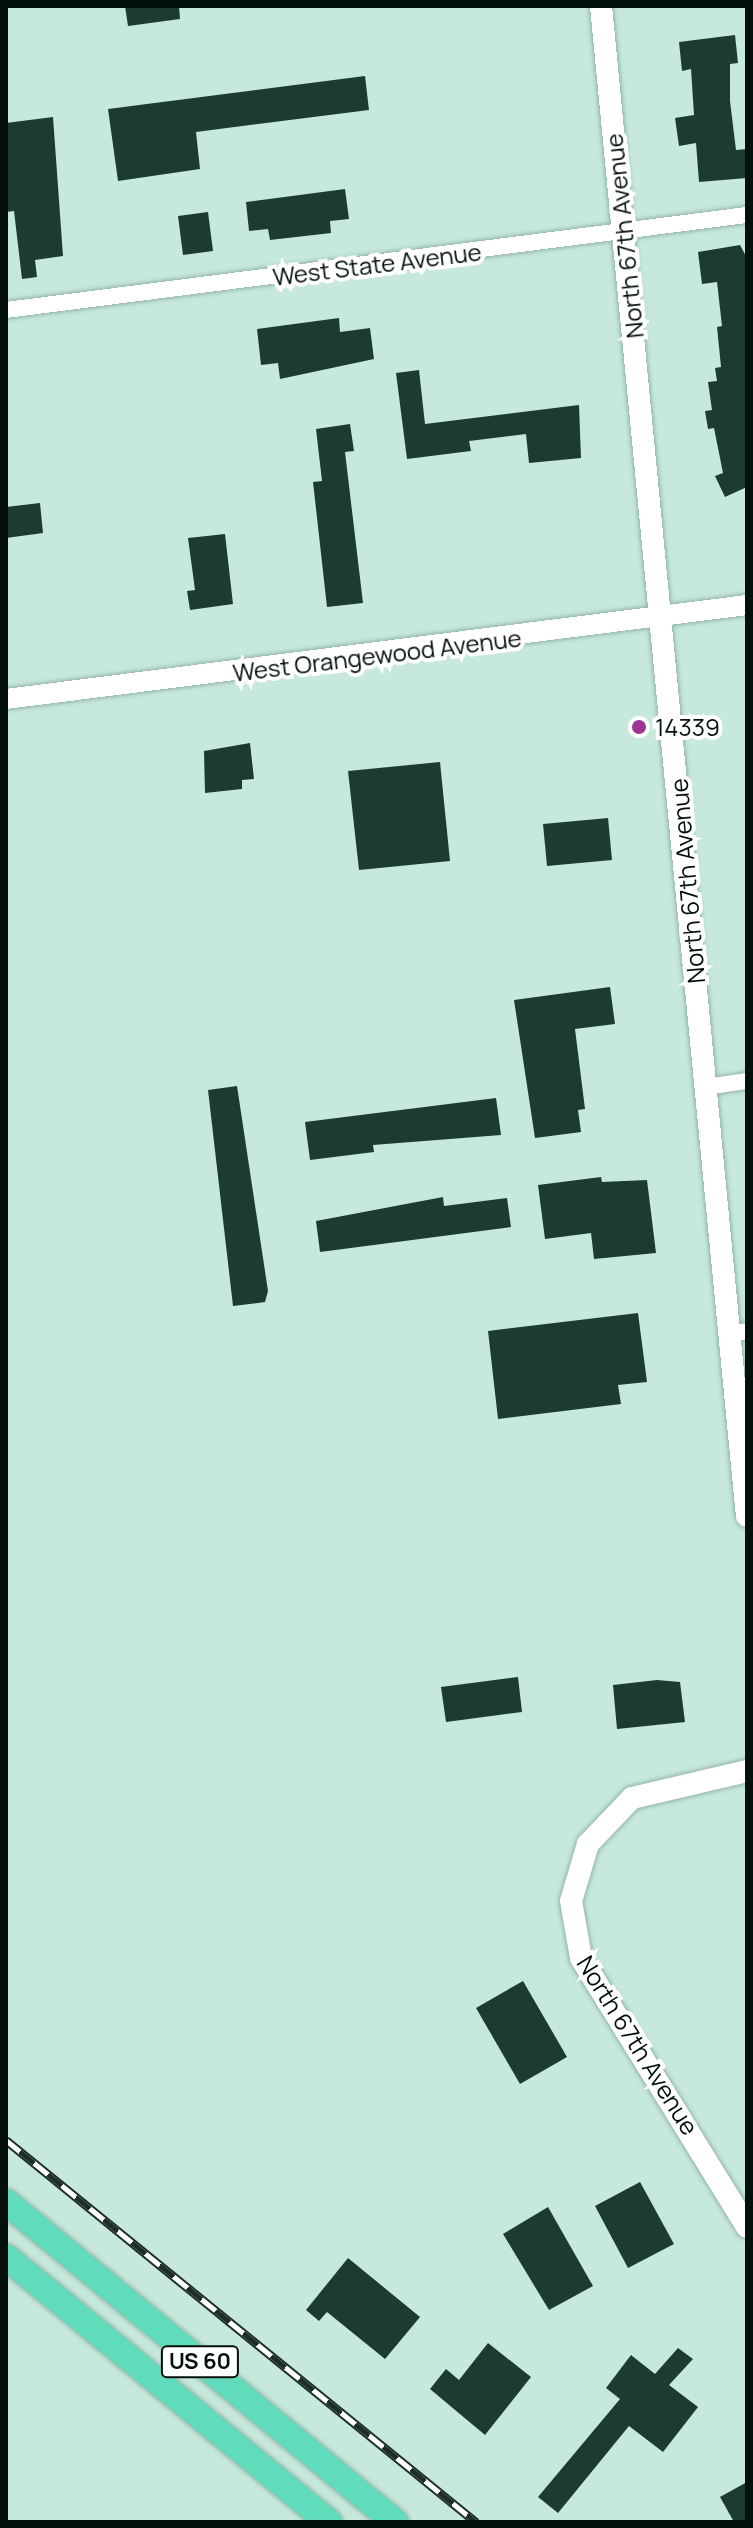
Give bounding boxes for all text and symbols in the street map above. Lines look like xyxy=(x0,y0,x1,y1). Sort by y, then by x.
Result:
street label: North 67th Avenue xyxy=(599,132,649,340)
street label: West State Avenue xyxy=(271,237,483,291)
street label: West Orangewood Avenue xyxy=(231,623,523,687)
place label: 14339 xyxy=(655,713,720,741)
marker: 14339 xyxy=(630,718,648,736)
street label: North 67th Avenue xyxy=(664,777,710,985)
street label: North 67th Avenue xyxy=(571,1950,705,2140)
road number: US 60 xyxy=(160,2344,240,2380)

